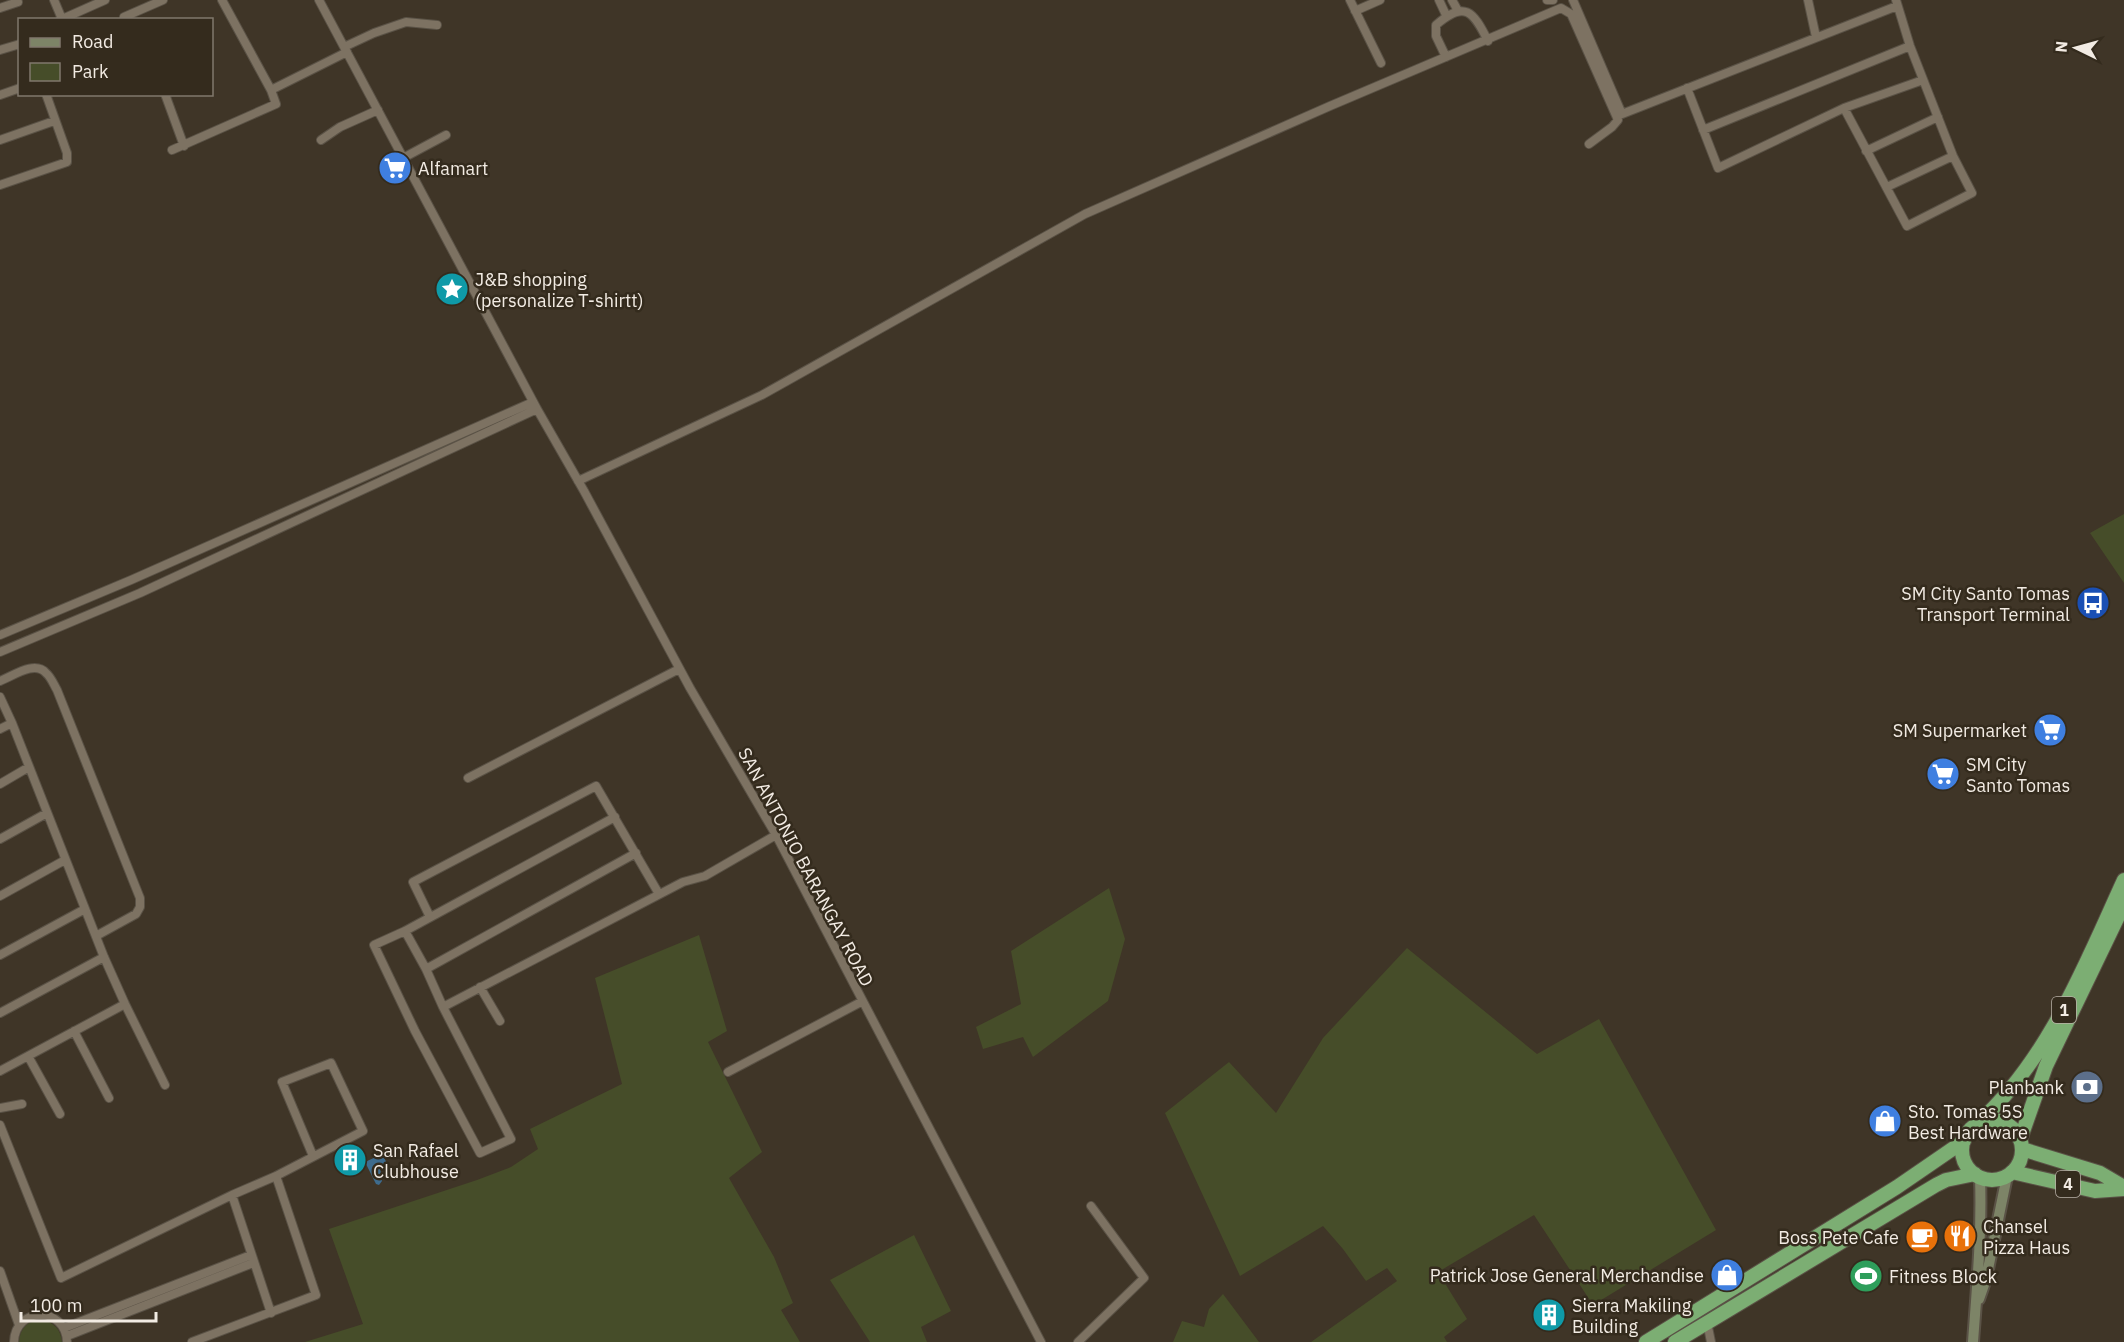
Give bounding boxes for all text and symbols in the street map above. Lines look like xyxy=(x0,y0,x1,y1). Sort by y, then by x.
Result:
legend xyxy=(18,18,213,96)
north arrow xyxy=(2046,18,2106,78)
text: Road xyxy=(72,30,113,53)
text: N xyxy=(2051,40,2072,53)
text: Park xyxy=(72,60,109,83)
supermarket icon: Alfamart xyxy=(377,150,413,186)
place label: Alfamart xyxy=(418,157,488,180)
place label: J&B shopping (personalize T-shirtt) xyxy=(475,268,644,312)
place icon: J&B shopping (personalize T-shirtt) xyxy=(434,271,470,307)
place label: SM City Santo Tomas Transport Terminal xyxy=(1901,582,2070,626)
bus stop icon: SM City Santo Tomas Transport Terminal xyxy=(2075,585,2111,621)
supermarket icon: SM Supermarket xyxy=(2032,712,2068,748)
place label: SM Supermarket xyxy=(1893,719,2027,742)
street label: SAN ANTONIO BARANGAY ROAD xyxy=(733,744,879,990)
place label: SM City Santo Tomas xyxy=(1966,753,2070,797)
supermarket icon: SM City Santo Tomas xyxy=(1925,756,1961,792)
road number: 1 xyxy=(2052,997,2076,1023)
bank icon: Planbank xyxy=(2069,1069,2105,1105)
place label: Planbank xyxy=(1989,1076,2065,1099)
place label: Sto. Tomas 5S Best Hardware xyxy=(1908,1100,2028,1144)
shop icon: Sto. Tomas 5S Best Hardware xyxy=(1867,1103,1903,1139)
place label: San Rafael Clubhouse xyxy=(373,1139,459,1183)
building icon: San Rafael Clubhouse xyxy=(332,1142,368,1178)
road number: 4 xyxy=(2056,1171,2080,1197)
place label: Chansel Pizza Haus xyxy=(1983,1215,2070,1259)
restaurant icon: Chansel Pizza Haus xyxy=(1942,1218,1978,1254)
cafe icon: Boss Pete Cafe xyxy=(1904,1219,1940,1255)
place label: Boss Pete Cafe xyxy=(1778,1226,1899,1249)
shop icon: Patrick Jose General Merchandise xyxy=(1709,1257,1745,1293)
sports icon: Fitness Block xyxy=(1848,1258,1884,1294)
place label: Patrick Jose General Merchandise xyxy=(1430,1264,1704,1287)
place label: Fitness Block xyxy=(1889,1265,1997,1288)
scale bar xyxy=(21,1285,156,1323)
text: 100 m xyxy=(30,1294,82,1317)
place label: Sierra Makiling Building xyxy=(1572,1294,1692,1338)
building icon: Sierra Makiling Building xyxy=(1531,1297,1567,1333)

